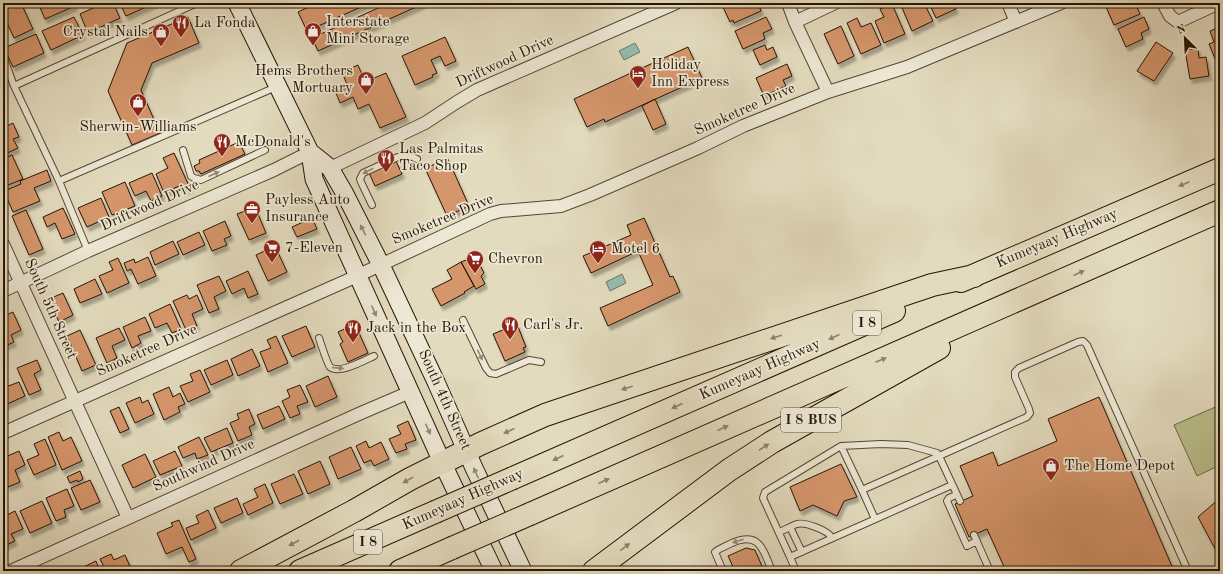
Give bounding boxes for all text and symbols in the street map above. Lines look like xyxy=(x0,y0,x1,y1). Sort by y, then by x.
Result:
restaurant icon: La Fonda xyxy=(171,13,191,38)
place label: Interstate Mini Storage xyxy=(326,15,410,47)
place label: La Fonda xyxy=(194,16,256,31)
north arrow xyxy=(1165,18,1205,58)
shop icon: Interstate Mini Storage xyxy=(303,21,323,46)
shop icon: Crystal Nails xyxy=(151,22,171,47)
text: N xyxy=(1175,23,1188,37)
place label: Crystal Nails xyxy=(63,25,148,40)
street label: Driftwood Drive xyxy=(454,33,556,91)
place label: Holiday Inn Express xyxy=(651,58,729,90)
place label: Hems Brothers Mortuary xyxy=(255,64,353,96)
hotel icon: Holiday Inn Express xyxy=(628,64,648,89)
shop icon: Hems Brothers Mortuary xyxy=(356,70,376,95)
street label: Smoketree Drive xyxy=(692,81,798,139)
shop icon: Sherwin-Williams xyxy=(128,92,148,117)
place label: Sherwin-Williams xyxy=(79,120,197,135)
restaurant icon: McDonald's xyxy=(212,132,232,157)
place label: McDonald's xyxy=(235,135,311,150)
place label: Las Palmitas Taco Shop xyxy=(399,142,483,174)
restaurant icon: Las Palmitas Taco Shop xyxy=(376,148,396,173)
one-way arrow xyxy=(362,168,374,174)
one-way arrow xyxy=(208,171,220,177)
street label: Driftwood Drive xyxy=(99,178,202,234)
one-way arrow xyxy=(1179,181,1190,187)
street label: Smoketree Drive xyxy=(390,192,496,248)
place label: Payless Auto Insurance xyxy=(265,193,350,225)
office icon: Payless Auto Insurance xyxy=(242,199,262,224)
street label: Kumeyaay Highway xyxy=(994,207,1120,271)
one-way arrow xyxy=(360,224,366,236)
supermarket icon: 7-Eleven xyxy=(262,238,282,263)
hotel icon: Motel 6 xyxy=(588,239,608,264)
place label: 7-Eleven xyxy=(285,241,343,256)
place label: Motel 6 xyxy=(611,242,660,257)
supermarket icon: Chevron xyxy=(465,249,485,274)
place label: Chevron xyxy=(488,252,543,267)
street label: South 5th Street xyxy=(21,256,79,362)
one-way arrow xyxy=(1073,270,1084,276)
one-way arrow xyxy=(371,305,377,316)
road number: I 8 xyxy=(853,311,881,335)
restaurant icon: Carl's Jr. xyxy=(500,315,520,340)
restaurant icon: Jack in the Box xyxy=(343,318,363,343)
place label: Carl's Jr. xyxy=(523,318,583,333)
place label: Jack in the Box xyxy=(366,321,466,336)
street label: Smoketree Drive xyxy=(94,322,200,380)
one-way arrow xyxy=(770,334,782,340)
one-way arrow xyxy=(829,334,840,340)
street label: Kumeyaay Highway xyxy=(697,337,823,403)
street label: South 4th Street xyxy=(415,347,473,453)
one-way arrow xyxy=(477,350,483,361)
one-way arrow xyxy=(875,356,887,362)
one-way arrow xyxy=(331,365,344,371)
one-way arrow xyxy=(620,385,632,391)
one-way arrow xyxy=(671,403,682,409)
road number: I 8 BUS xyxy=(781,408,841,432)
one-way arrow xyxy=(424,423,431,435)
one-way arrow xyxy=(717,425,729,432)
one-way arrow xyxy=(503,428,515,434)
street label: Southwind Drive xyxy=(151,437,257,495)
one-way arrow xyxy=(759,443,769,451)
one-way arrow xyxy=(551,456,563,462)
shop icon: The Home Depot xyxy=(1041,456,1061,481)
place label: The Home Depot xyxy=(1064,459,1175,474)
street label: Kumeyaay Highway xyxy=(400,467,526,533)
one-way arrow xyxy=(473,467,479,478)
one-way arrow xyxy=(402,477,414,484)
one-way arrow xyxy=(598,478,610,484)
road number: I 8 xyxy=(354,530,382,554)
one-way arrow xyxy=(731,538,743,544)
one-way arrow xyxy=(288,539,300,546)
one-way arrow xyxy=(619,543,630,552)

